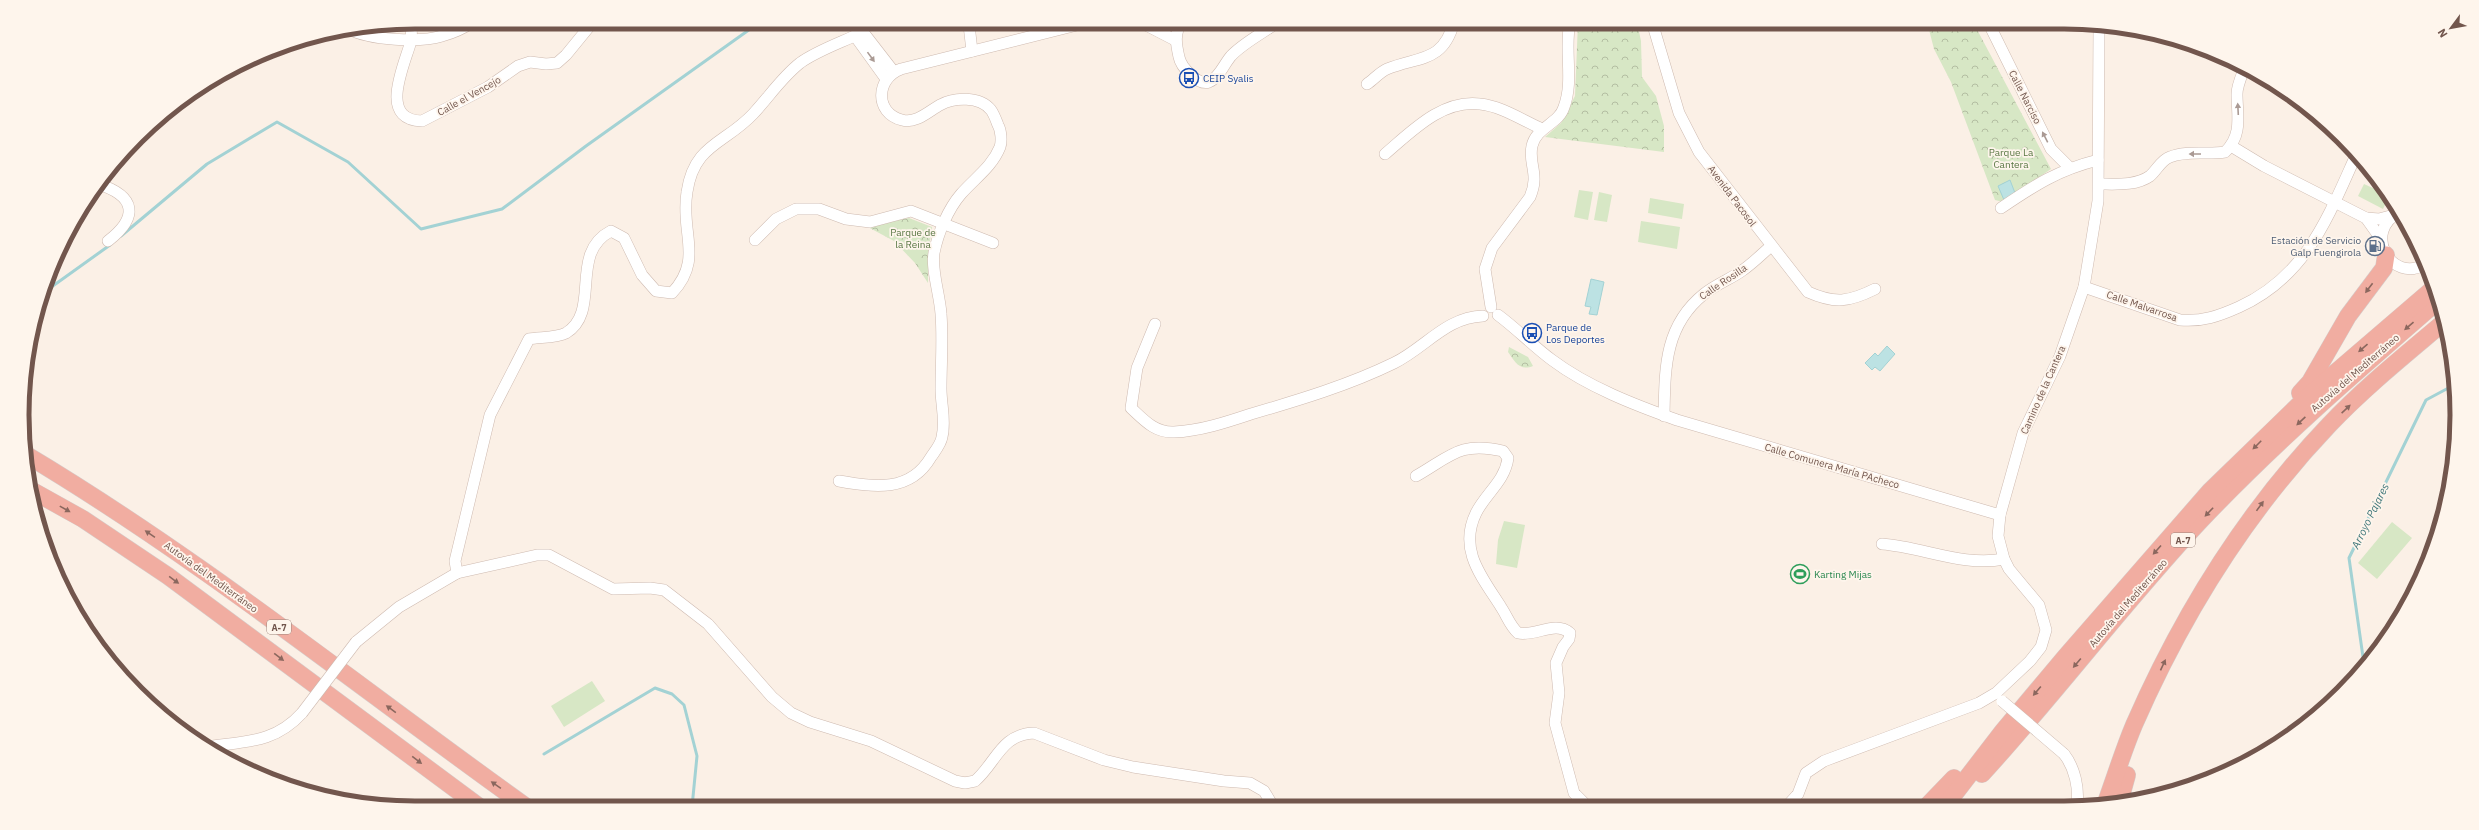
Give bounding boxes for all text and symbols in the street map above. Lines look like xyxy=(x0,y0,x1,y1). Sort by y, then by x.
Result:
north arrow xyxy=(2431,8,2471,48)
text: N xyxy=(2434,26,2451,40)
one-way arrow xyxy=(867,51,875,62)
bus stop icon: CEIP Syalis xyxy=(1178,67,1200,89)
street label: Calle Narciso xyxy=(2006,68,2044,127)
place label: CEIP Syalis xyxy=(1203,72,1254,85)
street label: Calle el Vencejo xyxy=(435,73,503,119)
one-way arrow xyxy=(2235,103,2242,115)
one-way arrow xyxy=(2042,131,2048,143)
park label: Parque La Cantera xyxy=(1989,146,2034,171)
one-way arrow xyxy=(2188,151,2201,157)
street label: Avenida Pacosol xyxy=(1705,163,1759,229)
park label: Parque de la Reina xyxy=(890,226,936,251)
place label: Estación de Servicio Galp Fuengirola xyxy=(2271,234,2362,259)
fuel station icon: Estación de Servicio Galp Fuengirola xyxy=(2364,235,2386,257)
street label: Calle Rosilla xyxy=(1697,261,1750,303)
one-way arrow xyxy=(2364,283,2373,294)
street label: Calle Malvarrosa xyxy=(2105,288,2180,324)
place label: Parque de Los Deportes xyxy=(1546,321,1605,346)
one-way arrow xyxy=(2404,321,2415,330)
bus stop icon: Parque de Los Deportes xyxy=(1521,322,1543,344)
street label: Autovía del Mediterráneo xyxy=(2308,331,2402,415)
street label: Camino de la Cantera xyxy=(2018,343,2069,436)
one-way arrow xyxy=(2358,344,2368,353)
one-way arrow xyxy=(2341,404,2351,414)
one-way arrow xyxy=(2297,416,2306,425)
one-way arrow xyxy=(2252,440,2261,450)
street label: Calle Comunera María PAcheco xyxy=(1763,441,1901,492)
water label: Arroyo Pajares xyxy=(2348,481,2392,552)
one-way arrow xyxy=(2256,501,2264,511)
one-way arrow xyxy=(59,506,71,513)
one-way arrow xyxy=(2204,507,2213,517)
one-way arrow xyxy=(144,530,155,538)
road number: A-7 xyxy=(2171,533,2195,547)
street label: Autovía del Mediterráneo xyxy=(162,539,261,616)
one-way arrow xyxy=(2153,544,2162,555)
street label: Autovía del Mediterráneo xyxy=(2086,556,2170,650)
sports icon: Karting Mijas xyxy=(1789,563,1811,585)
place label: Karting Mijas xyxy=(1814,568,1872,581)
one-way arrow xyxy=(169,576,179,584)
road number: A-7 xyxy=(267,620,291,634)
one-way arrow xyxy=(274,653,284,661)
one-way arrow xyxy=(2073,657,2082,668)
one-way arrow xyxy=(2160,659,2166,670)
one-way arrow xyxy=(2032,686,2041,696)
one-way arrow xyxy=(385,705,396,713)
one-way arrow xyxy=(411,756,422,764)
one-way arrow xyxy=(490,781,501,789)

